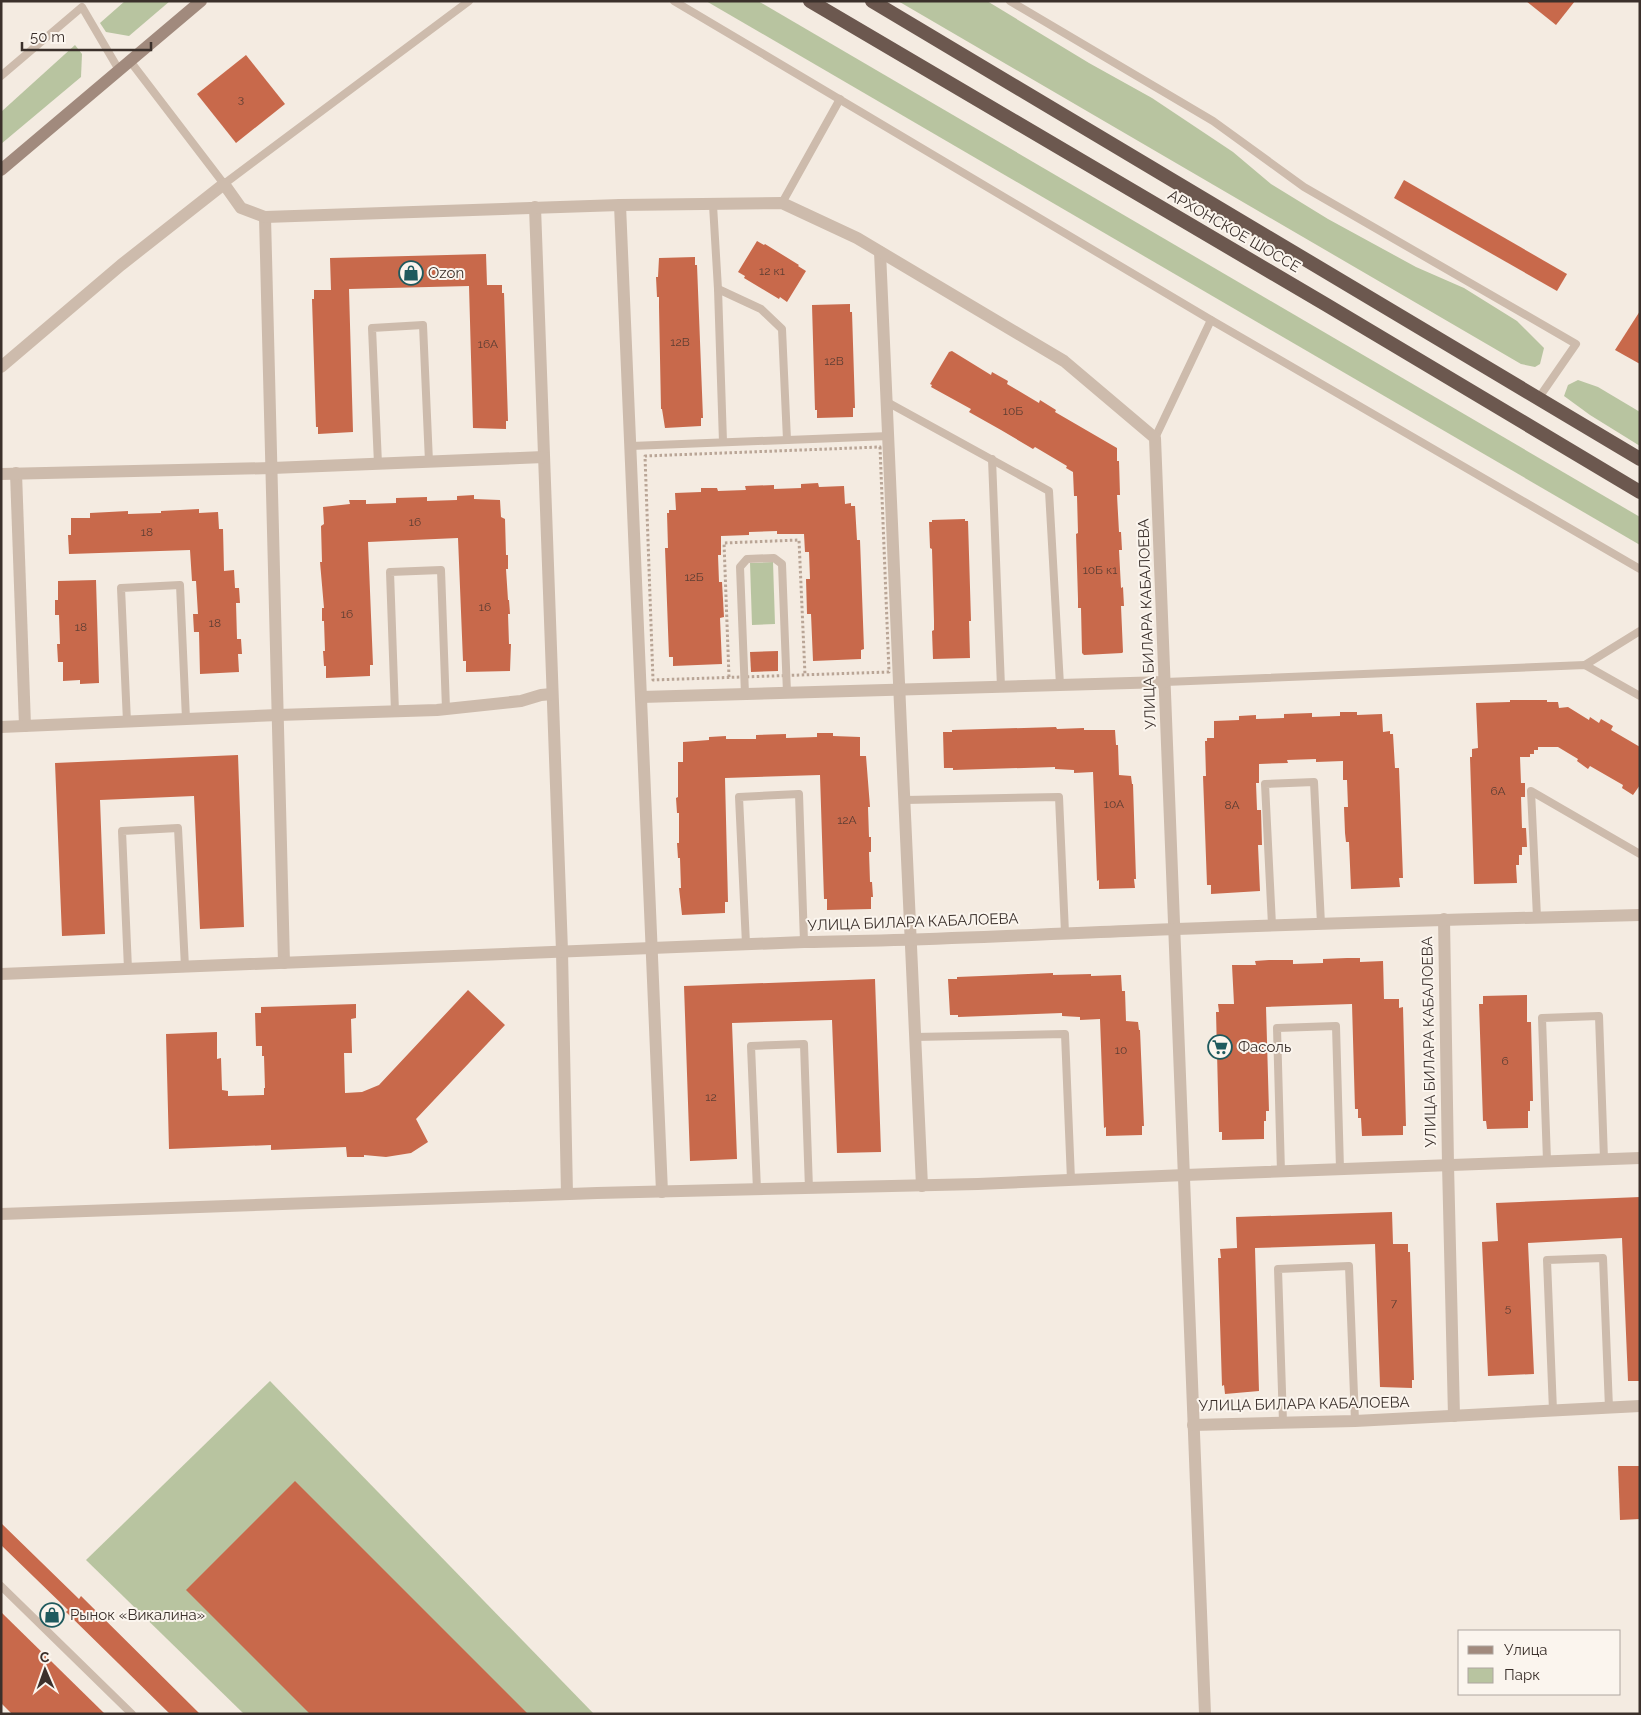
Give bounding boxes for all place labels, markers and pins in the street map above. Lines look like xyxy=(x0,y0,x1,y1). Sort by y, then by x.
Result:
shop icon: Ozon xyxy=(398,260,424,286)
place label: Ozon xyxy=(428,264,464,282)
supermarket icon: Фасоль xyxy=(1207,1034,1233,1060)
place label: Фасоль xyxy=(1238,1038,1291,1056)
shop icon: Рынок «Викалина» xyxy=(39,1602,65,1628)
place label: Рынок «Викалина» xyxy=(70,1606,205,1624)

